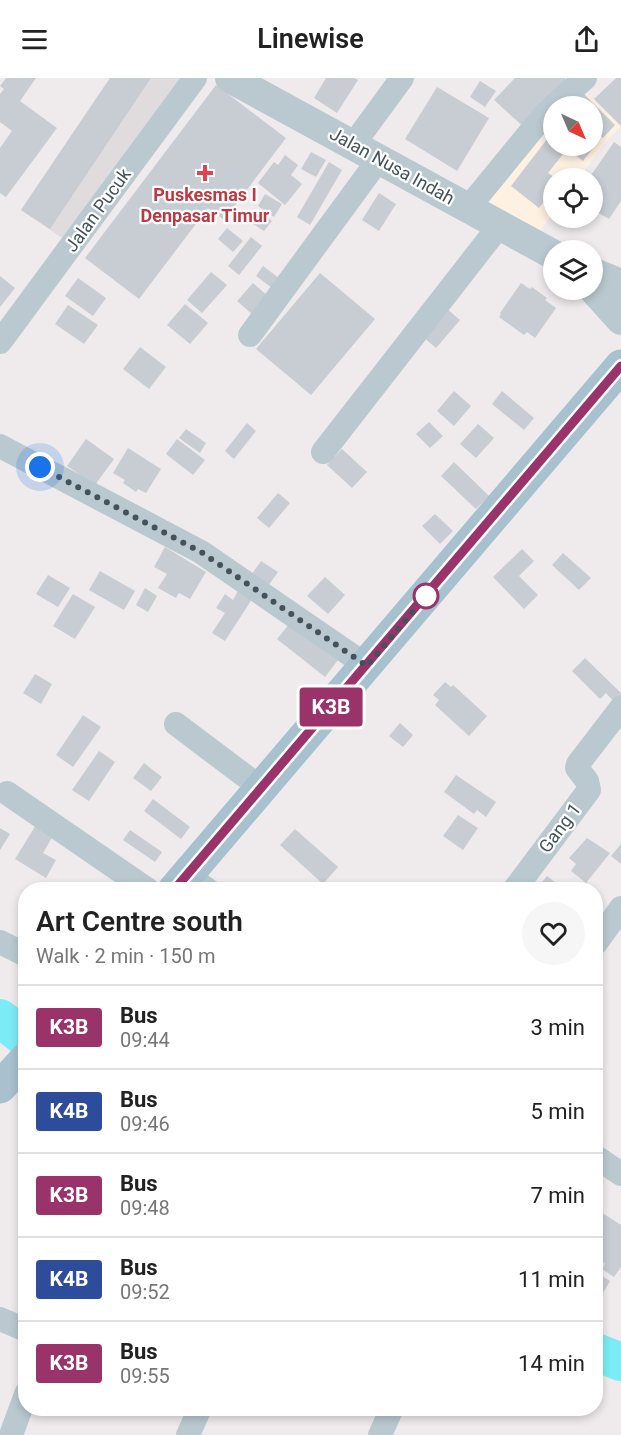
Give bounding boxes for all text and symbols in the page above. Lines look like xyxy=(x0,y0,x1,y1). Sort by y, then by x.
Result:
icon: menu xyxy=(18,23,51,56)
text: Linewise xyxy=(257,23,364,55)
icon: share xyxy=(570,23,603,56)
north arrow xyxy=(543,96,603,156)
map controls xyxy=(543,96,603,300)
street label: Jalan Nusa Indah xyxy=(326,123,458,209)
street label: Jalan Pucuk xyxy=(60,163,135,256)
marker: Puskesmas I Denpasar Timur xyxy=(196,164,214,182)
button: locate xyxy=(543,168,603,228)
place label: Puskesmas I Denpasar Timur xyxy=(141,184,270,226)
button: layers xyxy=(543,240,603,300)
your location xyxy=(25,452,55,482)
unlabelled marker xyxy=(413,583,439,609)
line badge: K3B xyxy=(296,688,366,726)
text: K3B xyxy=(312,695,350,719)
street label: Gang 1 xyxy=(534,799,585,857)
button: heart xyxy=(522,902,585,965)
text: Art Centre south xyxy=(36,905,243,938)
text: Walk · 2 min · 150 m xyxy=(36,944,215,968)
text: Bus xyxy=(120,1003,158,1028)
text: K3B xyxy=(50,1015,88,1039)
text: 3 min xyxy=(530,1015,585,1040)
text: 09:44 xyxy=(120,1028,170,1052)
text: Bus xyxy=(120,1087,158,1112)
text: K4B xyxy=(50,1099,88,1123)
text: 5 min xyxy=(530,1099,585,1124)
text: 09:46 xyxy=(120,1112,170,1136)
text: Bus xyxy=(120,1171,158,1196)
text: K3B xyxy=(50,1183,88,1207)
text: 7 min xyxy=(530,1183,585,1208)
text: 09:48 xyxy=(120,1196,170,1220)
text: Bus xyxy=(120,1255,158,1280)
text: K4B xyxy=(50,1267,88,1291)
text: 11 min xyxy=(518,1267,585,1292)
text: 09:52 xyxy=(120,1280,170,1304)
text: Bus xyxy=(120,1339,158,1364)
text: K3B xyxy=(50,1351,88,1375)
text: 14 min xyxy=(518,1351,585,1376)
text: 09:55 xyxy=(120,1364,170,1388)

